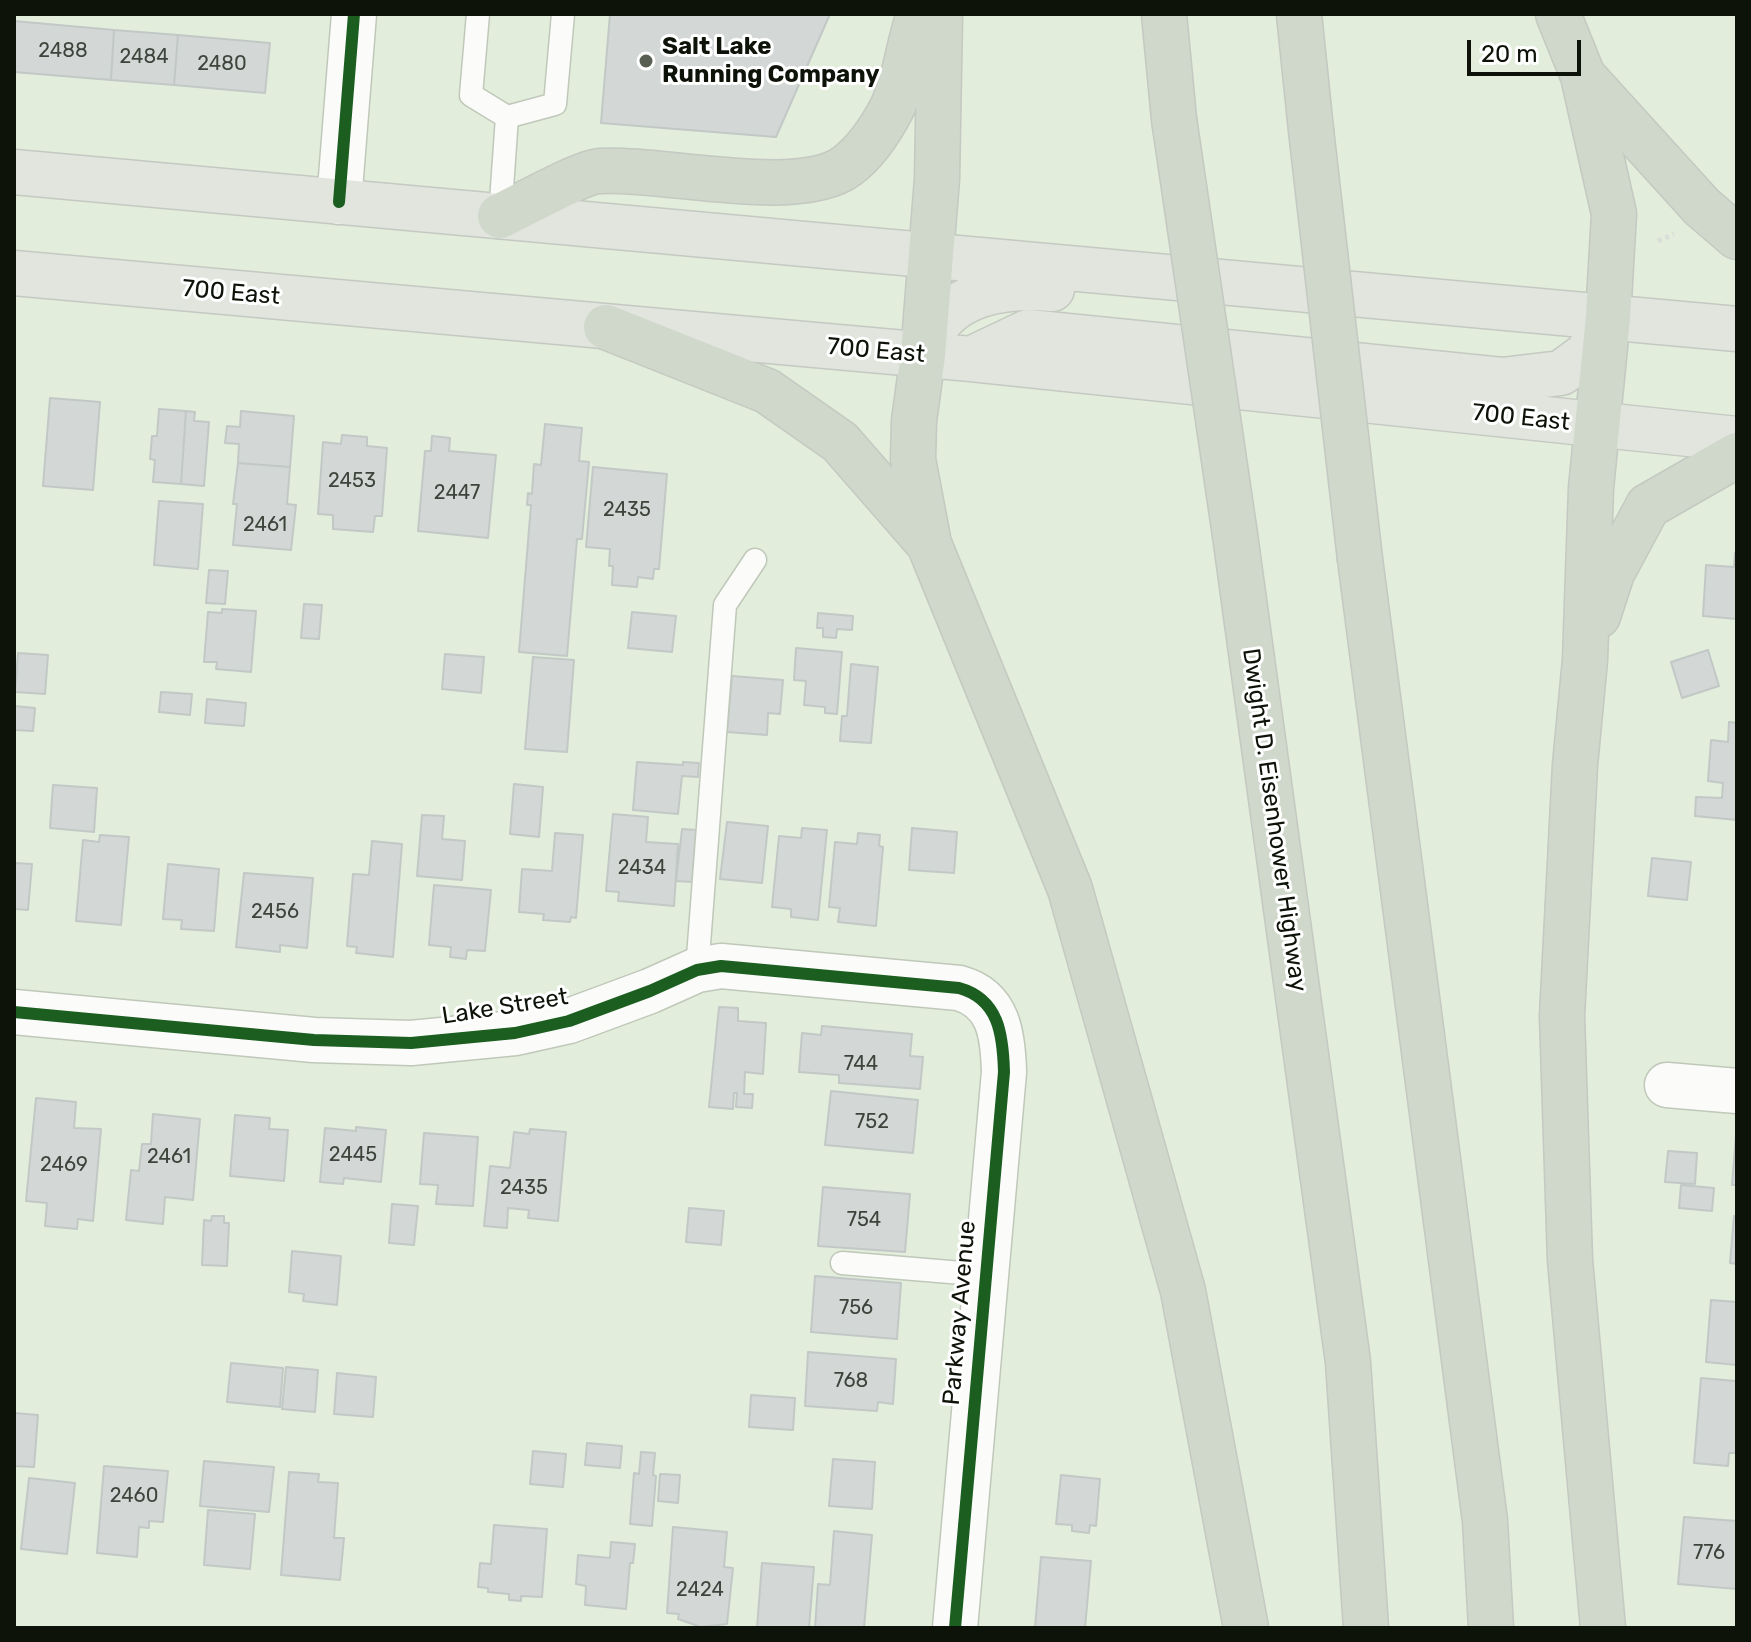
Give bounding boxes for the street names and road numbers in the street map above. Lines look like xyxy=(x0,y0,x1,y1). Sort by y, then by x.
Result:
street label: 700 East xyxy=(181,274,281,312)
street label: 700 East xyxy=(826,332,926,370)
street label: 700 East xyxy=(1471,399,1571,437)
street label: Dwight D. Eisenhower Highway xyxy=(1236,646,1312,994)
street label: Lake Street xyxy=(440,983,570,1031)
street label: Parkway Avenue xyxy=(938,1220,982,1406)

